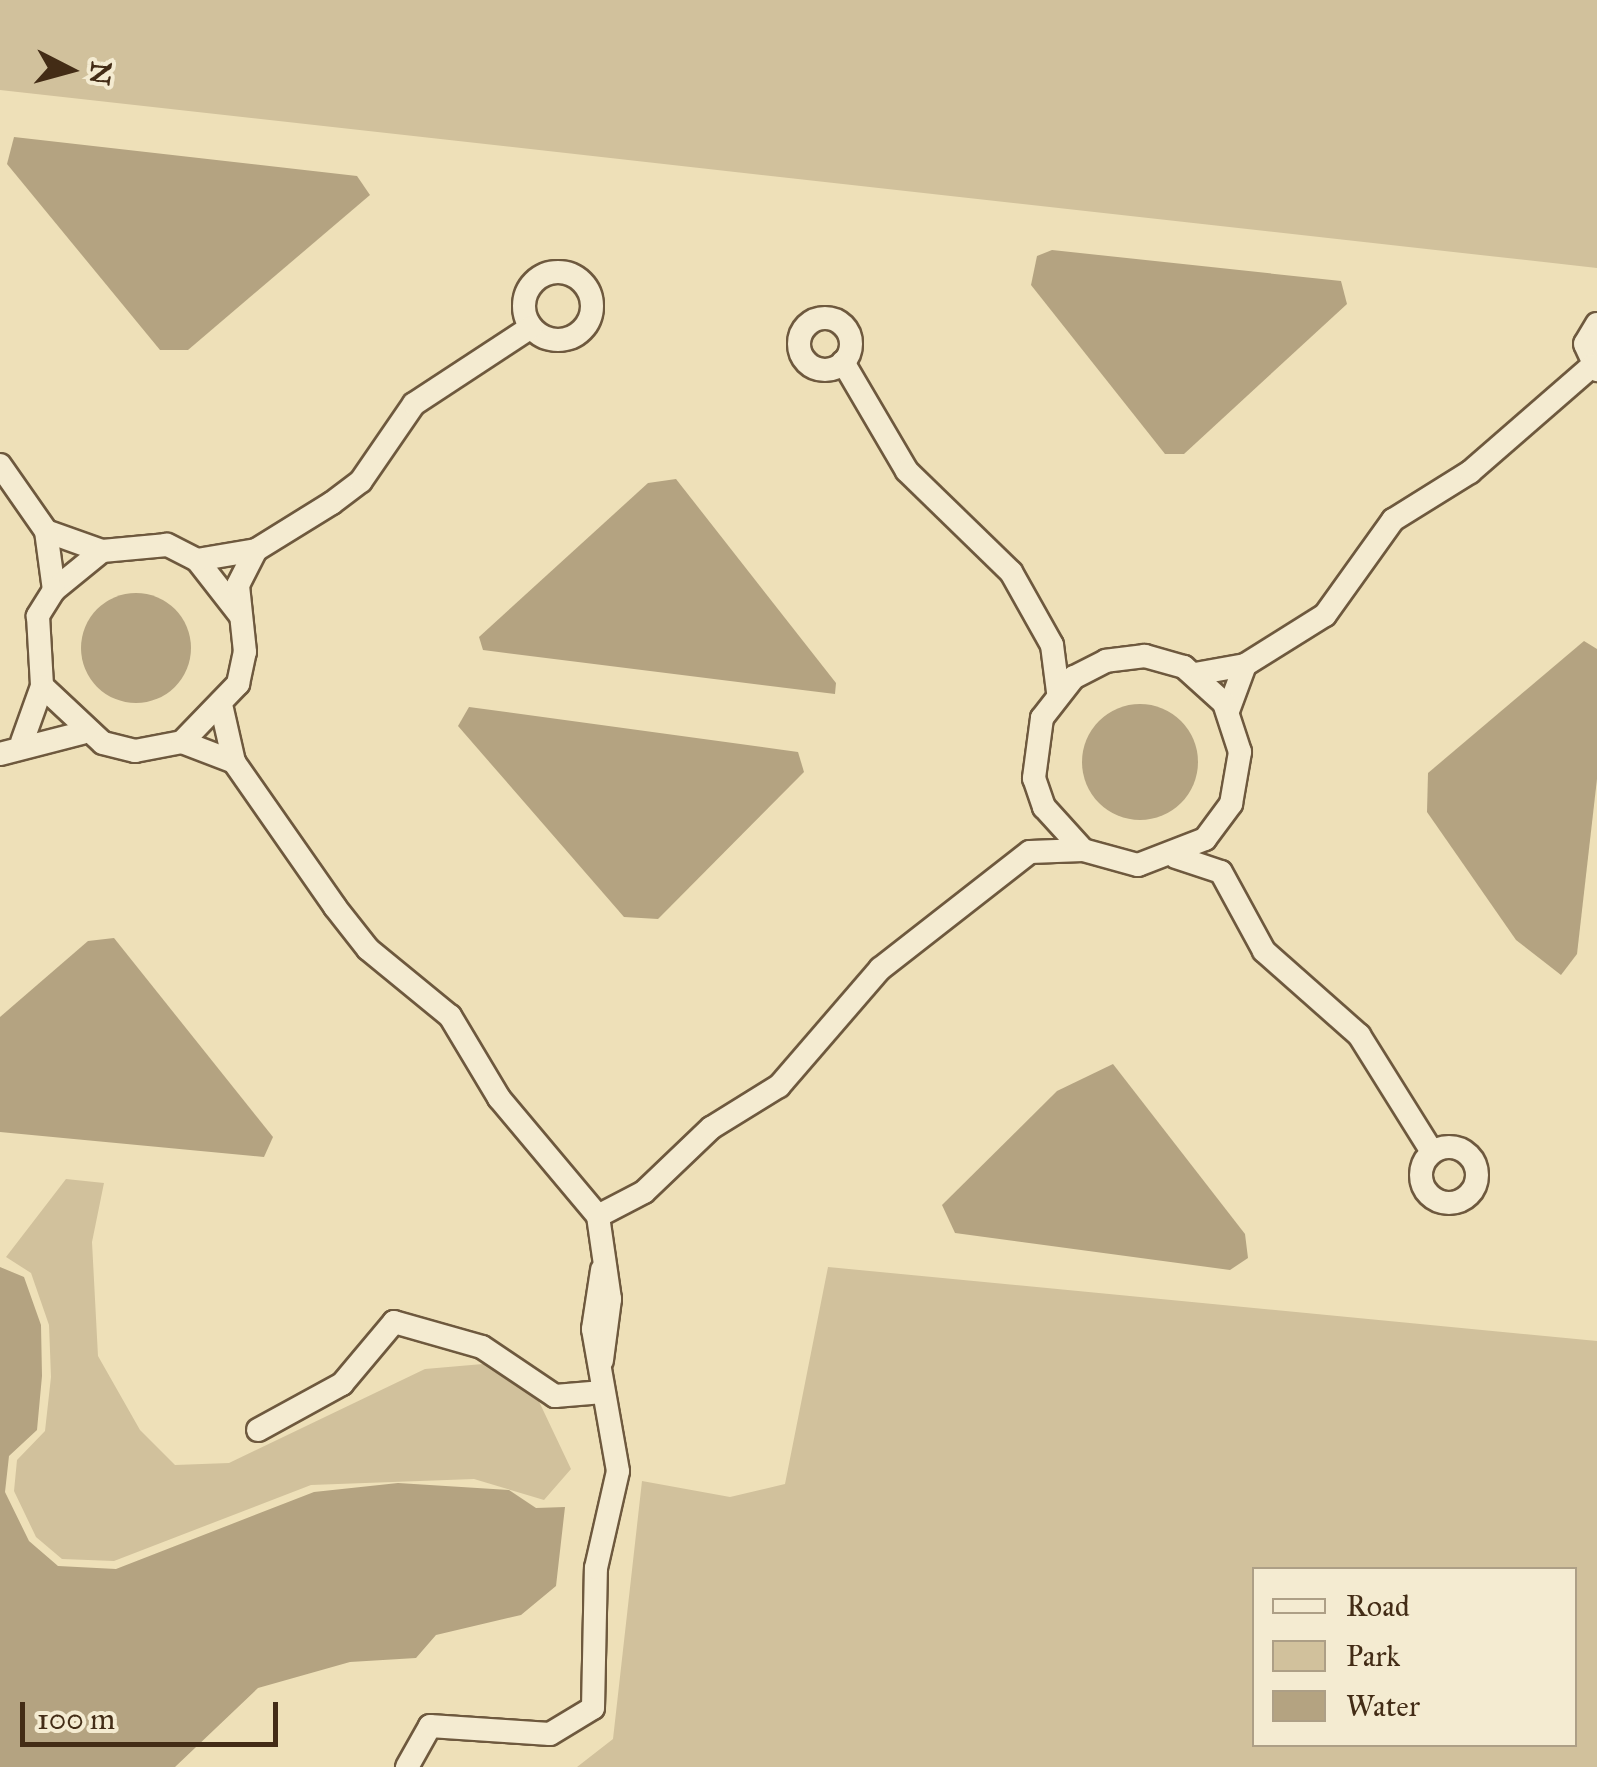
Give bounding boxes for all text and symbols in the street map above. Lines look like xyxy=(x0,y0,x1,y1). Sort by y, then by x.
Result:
north arrow xyxy=(20,20,120,120)
text: N xyxy=(82,60,119,87)
legend xyxy=(1252,1567,1577,1747)
text: Road xyxy=(1346,1588,1410,1624)
text: Park xyxy=(1346,1638,1400,1674)
scale bar xyxy=(25,1682,282,1744)
text: Water xyxy=(1346,1688,1420,1724)
text: 100 m xyxy=(37,1701,115,1737)

